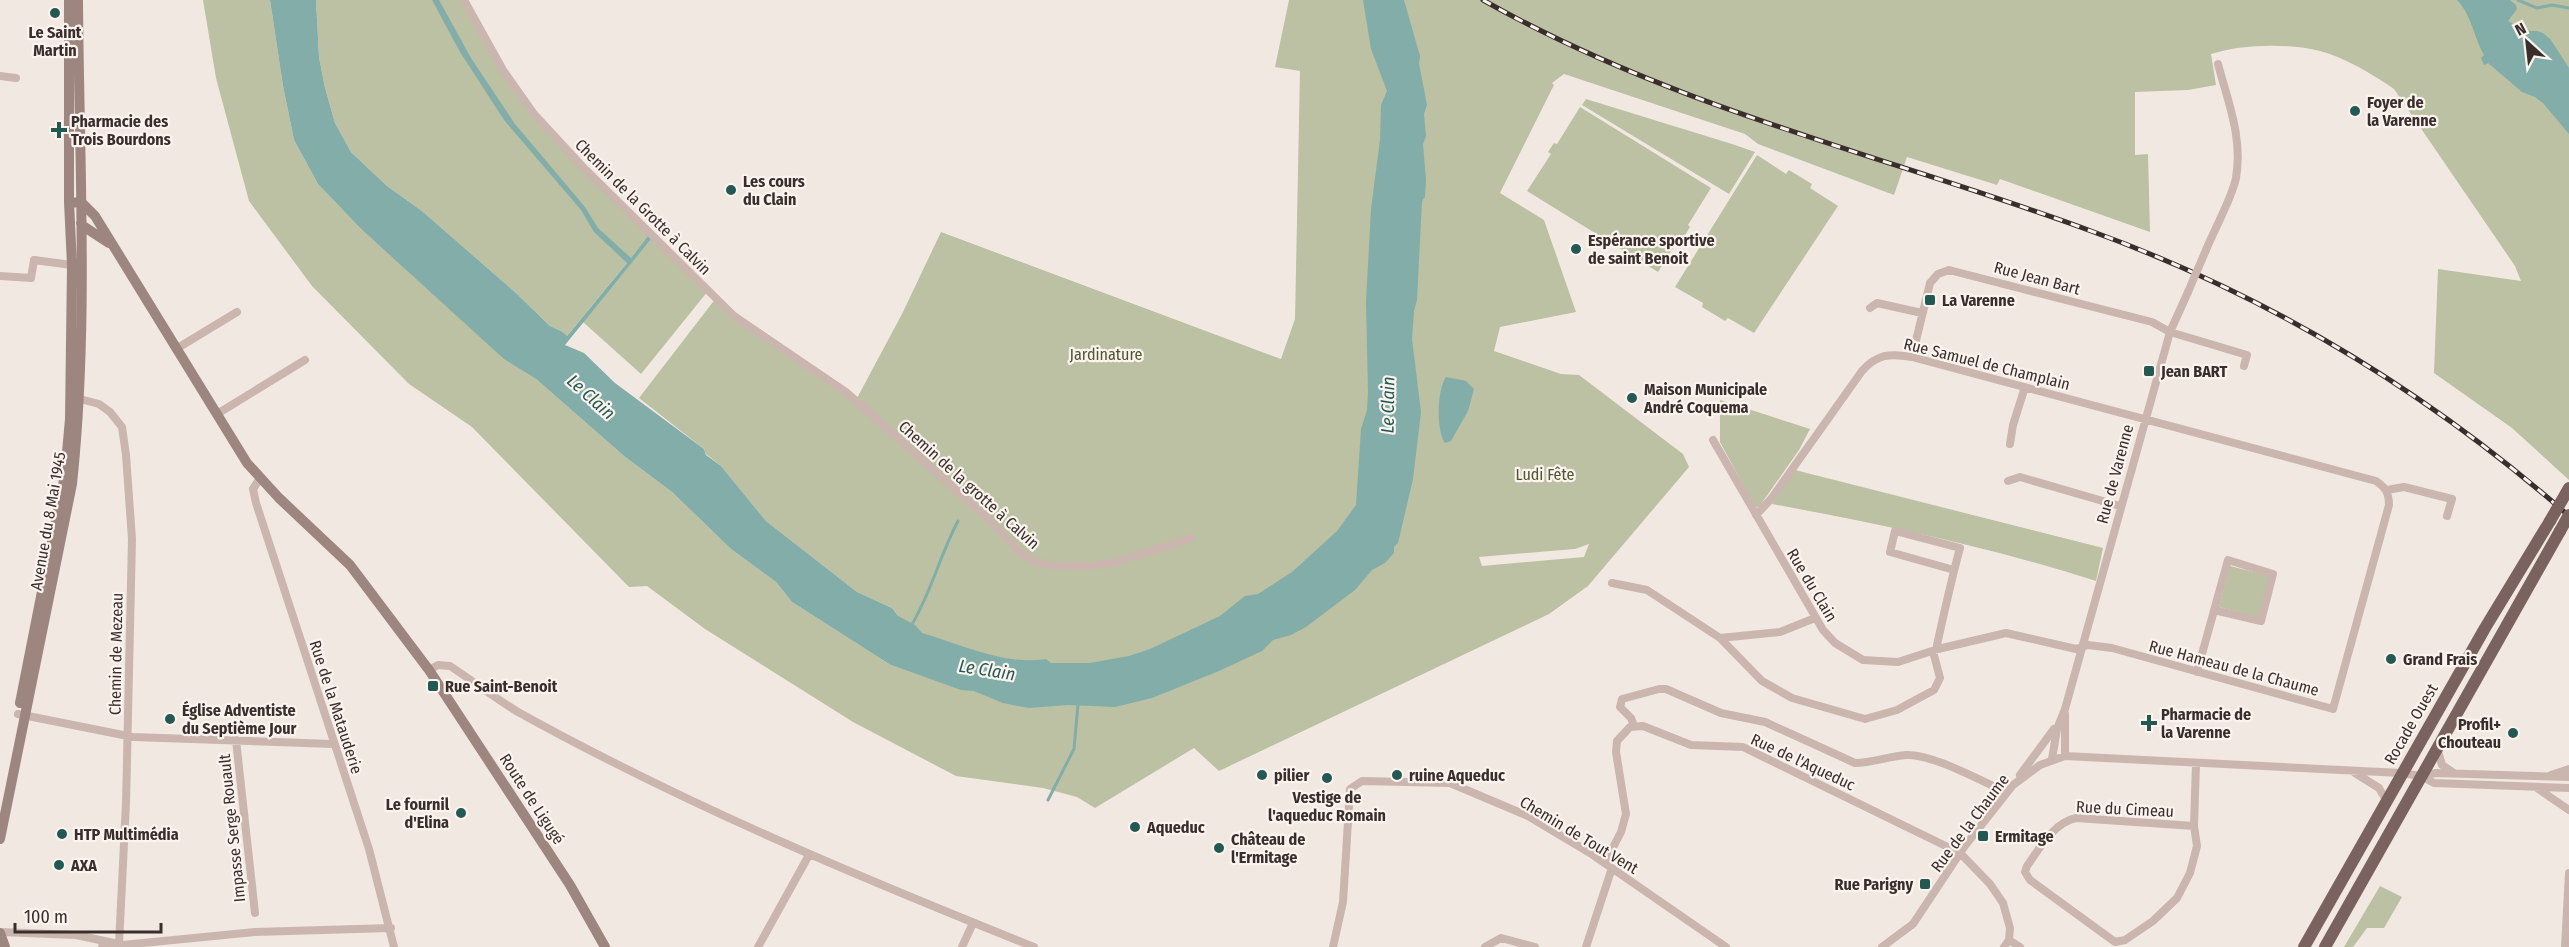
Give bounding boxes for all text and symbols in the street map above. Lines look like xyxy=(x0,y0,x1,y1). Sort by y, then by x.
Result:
marker: Le Saint Martin xyxy=(48,6,62,20)
north arrow xyxy=(2497,12,2557,72)
text: N xyxy=(2512,18,2529,40)
place label: Le Saint Martin xyxy=(29,23,82,60)
place label: Foyer de la Varenne xyxy=(2367,93,2437,130)
marker: Foyer de la Varenne xyxy=(2348,104,2362,118)
place label: Pharmacie des Trois Bourdons xyxy=(71,112,171,149)
marker: Pharmacie des Trois Bourdons xyxy=(52,123,66,137)
street label: Chemin de la Grotte à Calvin xyxy=(571,135,715,279)
place label: Les cours du Clain xyxy=(743,172,805,209)
marker: Les cours du Clain xyxy=(724,183,738,197)
place label: Espérance sportive de saint Benoit xyxy=(1588,231,1715,268)
marker: Espérance sportive de saint Benoit xyxy=(1569,242,1583,256)
street label: Rue Jean Bart xyxy=(1992,257,2083,299)
place label: La Varenne xyxy=(1942,291,2015,310)
marker: La Varenne xyxy=(1923,293,1937,307)
street label: Rue Samuel de Champlain xyxy=(1902,334,2072,394)
park label: Jardinature xyxy=(1070,345,1143,364)
place label: Jean BART xyxy=(2160,362,2228,381)
marker: Jean BART xyxy=(2142,364,2156,378)
water label: Le Clain xyxy=(562,370,620,424)
water label: Le Clain xyxy=(1377,376,1399,434)
place label: Maison Municipale André Coquema xyxy=(1643,380,1767,417)
marker: Maison Municipale André Coquema xyxy=(1625,391,1639,405)
street label: Chemin de la grotte à Calvin xyxy=(895,417,1043,553)
street label: Rue de Varenne xyxy=(2093,422,2137,526)
street label: Avenue du 8 Mai 1945 xyxy=(26,450,70,592)
park label: Ludi Fête xyxy=(1516,465,1575,484)
street label: Rue du Clain xyxy=(1783,545,1841,625)
street label: Chemin de Mezeau xyxy=(105,593,127,715)
street label: Rue Hameau de la Chaume xyxy=(2147,636,2321,700)
street label: Rue de la Matauderie xyxy=(305,638,367,776)
place label: Grand Frais xyxy=(2403,650,2477,669)
marker: Grand Frais xyxy=(2384,652,2398,666)
water label: Le Clain xyxy=(957,655,1017,685)
place label: Rue Saint-Benoit xyxy=(445,677,558,696)
marker: Rue Saint-Benoit xyxy=(426,679,440,693)
street label: Rocade Ouest xyxy=(2380,680,2442,768)
place label: Église Adventiste du Septième Jour xyxy=(182,700,296,738)
place label: Pharmacie de la Varenne xyxy=(2161,705,2251,742)
marker: Église Adventiste du Septième Jour xyxy=(163,712,177,726)
place label: Profil+ Chouteau xyxy=(2438,715,2501,752)
marker: Pharmacie de la Varenne xyxy=(2142,716,2156,730)
marker: Profil+ Chouteau xyxy=(2506,726,2520,740)
street label: Rue de l'Aqueduc xyxy=(1748,730,1858,795)
street label: Route de Ligugé xyxy=(496,750,568,848)
street label: Impasse Serge Rouault xyxy=(215,752,249,903)
place label: pilier xyxy=(1274,766,1309,785)
place label: ruine Aqueduc xyxy=(1409,766,1505,785)
marker: pilier xyxy=(1255,768,1269,782)
marker: ruine Aqueduc xyxy=(1390,768,1404,782)
street label: Rue de la Chaume xyxy=(1927,770,2013,876)
marker: Vestige de l'aqueduc Romain xyxy=(1320,771,1334,785)
place label: Vestige de l'aqueduc Romain xyxy=(1268,788,1386,825)
street label: Chemin de Tout Vent xyxy=(1516,792,1642,878)
place label: Le fournil d'Elina xyxy=(386,795,450,832)
street label: Rue du Cimeau xyxy=(2076,797,2174,821)
marker: Le fournil d'Elina xyxy=(454,806,468,820)
place label: Aqueduc xyxy=(1146,818,1205,837)
marker: Aqueduc xyxy=(1128,820,1142,834)
place label: HTP Multimédia xyxy=(74,825,179,844)
marker: HTP Multimédia xyxy=(55,827,69,841)
place label: Ermitage xyxy=(1995,827,2054,846)
marker: Ermitage xyxy=(1976,829,1990,843)
place label: Château de l'Ermitage xyxy=(1231,830,1305,867)
marker: Château de l'Ermitage xyxy=(1212,841,1226,855)
place label: AXA xyxy=(70,856,97,875)
marker: AXA xyxy=(52,858,66,872)
place label: Rue Parigny xyxy=(1835,875,1913,894)
marker: Rue Parigny xyxy=(1918,877,1932,891)
scale bar xyxy=(15,896,160,934)
text: 100 m xyxy=(24,906,68,928)

